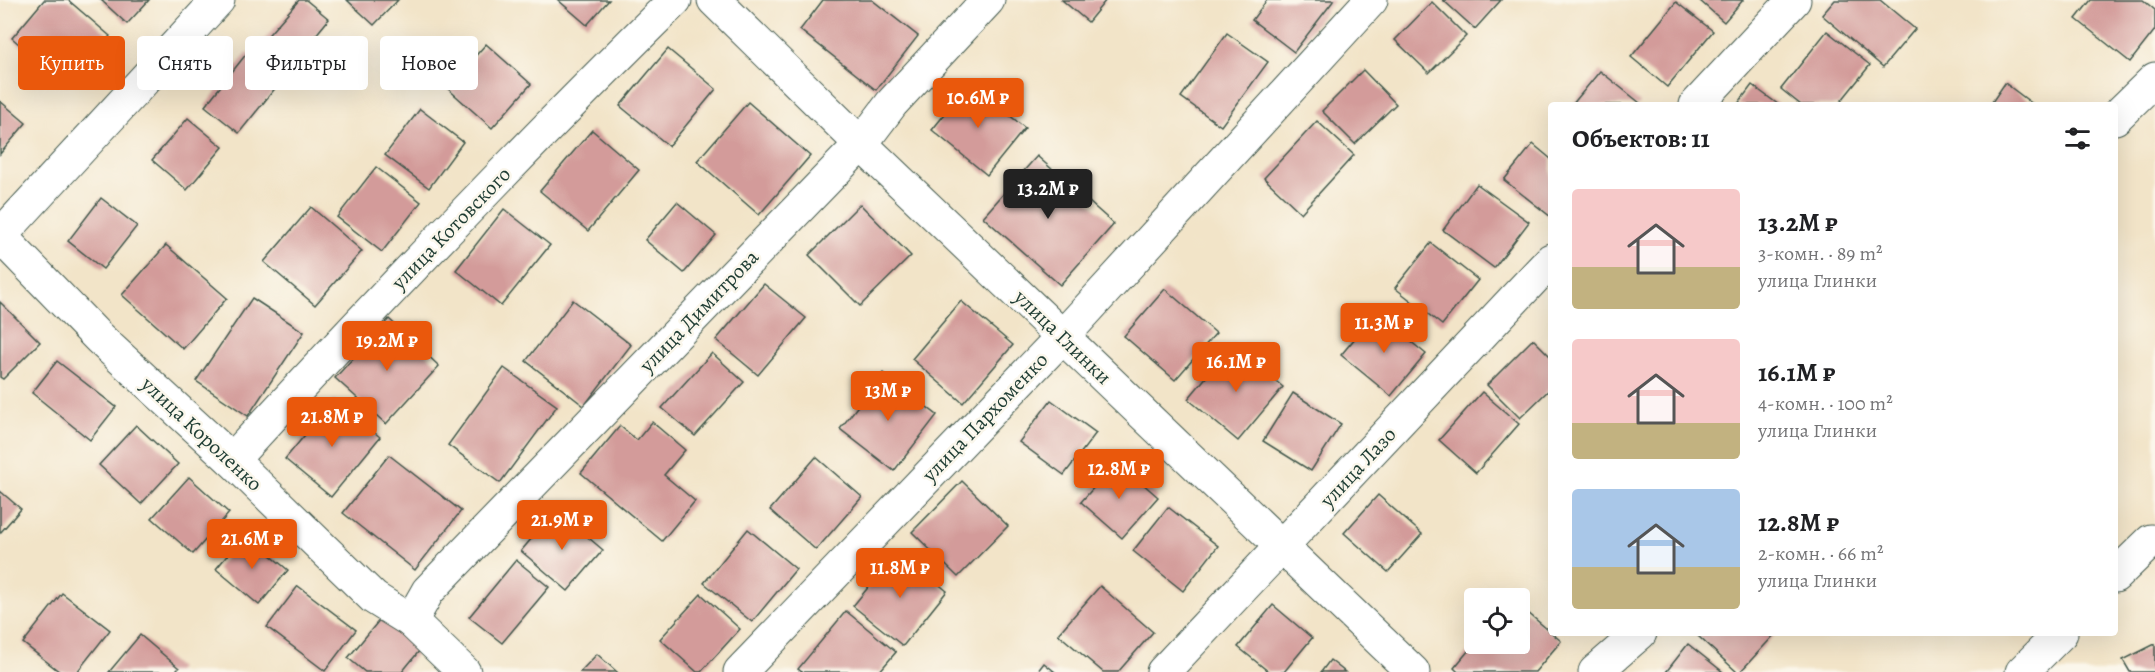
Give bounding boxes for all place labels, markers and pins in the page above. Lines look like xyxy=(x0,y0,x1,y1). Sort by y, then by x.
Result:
pin: 10.6M ₽ xyxy=(923,78,1033,129)
pin: 13.2M ₽ xyxy=(993,169,1103,220)
pin: 11.3M ₽ xyxy=(1329,303,1439,354)
pin: 19.2M ₽ xyxy=(332,321,442,372)
pin: 16.1M ₽ xyxy=(1181,342,1291,393)
pin: 13M ₽ xyxy=(846,371,930,422)
pin: 21.8M ₽ xyxy=(277,397,387,448)
pin: 12.8M ₽ xyxy=(1064,449,1174,500)
pin: 21.9M ₽ xyxy=(507,500,617,551)
pin: 21.6M ₽ xyxy=(197,519,307,570)
pin: 11.8M ₽ xyxy=(845,548,955,599)

